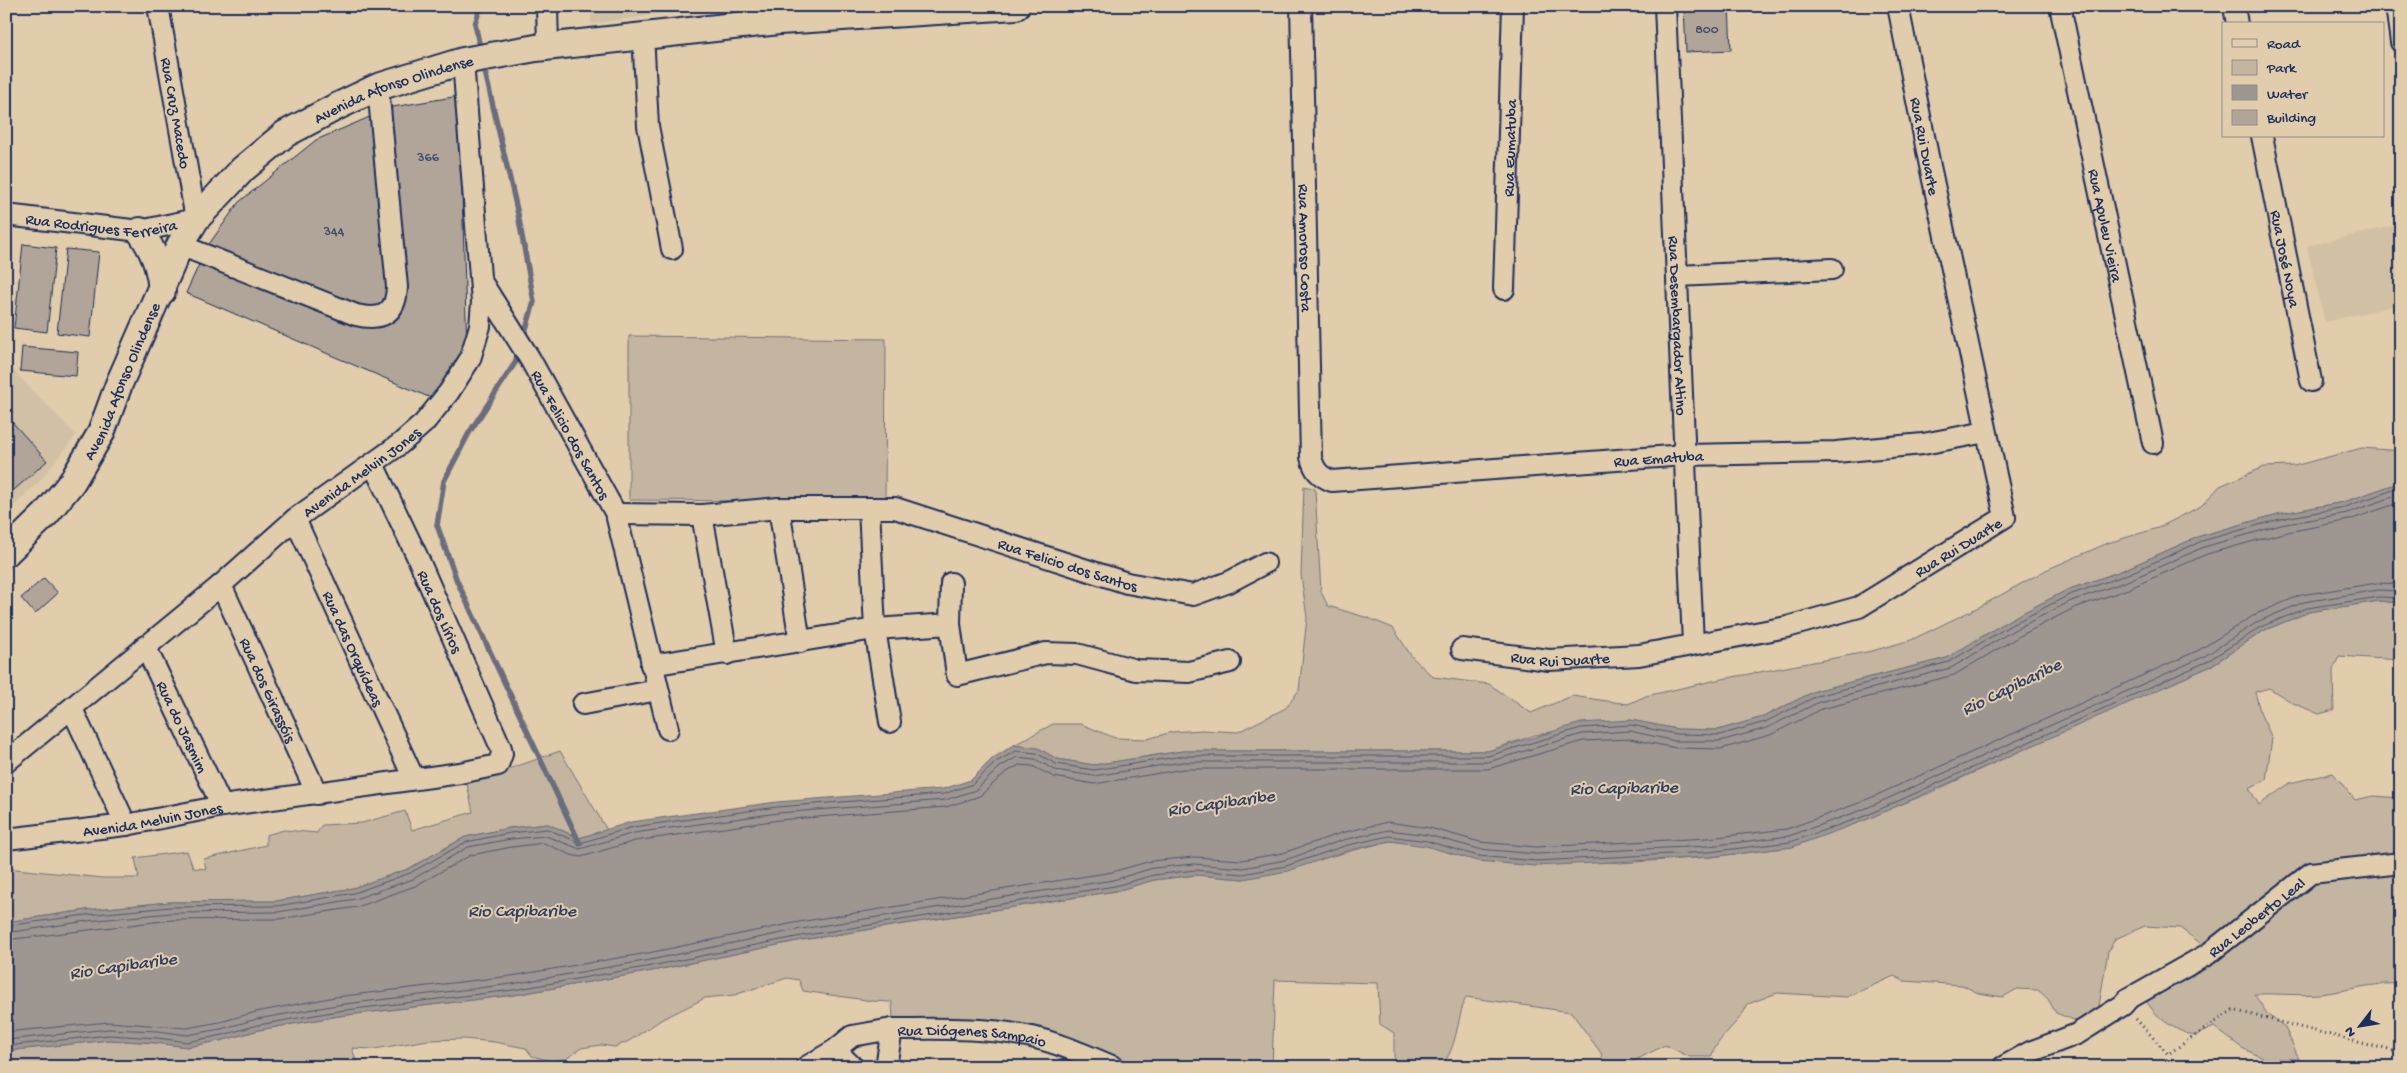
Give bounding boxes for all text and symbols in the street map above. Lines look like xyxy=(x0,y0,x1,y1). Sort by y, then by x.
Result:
house number: 800 xyxy=(1695,22,1719,39)
legend xyxy=(2222,22,2384,138)
text: Road xyxy=(2267,36,2301,54)
street label: Avenida Afonso Olindense xyxy=(312,53,476,130)
street label: Rua Cruz Macedo xyxy=(154,57,193,171)
text: Park xyxy=(2266,60,2297,78)
text: Water xyxy=(2267,86,2309,104)
street label: Rua Rui Duarte xyxy=(1904,96,1941,198)
street label: Rua Eumatuba xyxy=(1501,98,1523,197)
text: Building xyxy=(2266,110,2316,128)
house number: 366 xyxy=(416,150,440,167)
street label: Rua Apuleu Vieira xyxy=(2082,168,2125,285)
street label: Rua Amoroso Costa xyxy=(1292,184,1314,313)
street label: Rua José Noya xyxy=(2264,209,2302,311)
street label: Rua Rodrigues Ferreira xyxy=(24,211,180,244)
house number: 344 xyxy=(323,224,345,241)
street label: Rua Desembargador Altino xyxy=(1662,236,1689,416)
street label: Avenida Afonso Olindense xyxy=(81,300,167,465)
street label: Rua Felicio dos Santos xyxy=(525,368,613,505)
street label: Avenida Melvin Jones xyxy=(300,424,427,523)
street label: Rua Ematuba xyxy=(1613,449,1705,473)
street label: Rua Rui Duarte xyxy=(1912,515,2007,583)
street label: Rua Felicio dos Santos xyxy=(995,536,1139,598)
street label: Rua dos Lírios xyxy=(411,568,465,658)
street label: Rua das Orquídeas xyxy=(316,589,386,711)
street label: Rua dos Girassóis xyxy=(233,635,299,748)
street label: Rua Rui Duarte xyxy=(1509,649,1611,673)
water label: Rio Capibaribe xyxy=(1959,655,2066,721)
street label: Rua do Jasmim xyxy=(150,679,211,777)
water label: Rio Capibaribe xyxy=(1570,778,1679,801)
water label: Rio Capibaribe xyxy=(1166,786,1277,822)
street label: Avenida Melvin Jones xyxy=(82,800,226,843)
street label: Rua Leoberto Leal xyxy=(2205,875,2310,963)
water label: Rio Capibaribe xyxy=(468,902,577,923)
water label: Rio Capibaribe xyxy=(68,949,179,985)
north arrow xyxy=(2334,1000,2384,1050)
street label: Rua Diógenes Sampaio xyxy=(898,1023,1048,1053)
text: N xyxy=(2341,1023,2361,1040)

